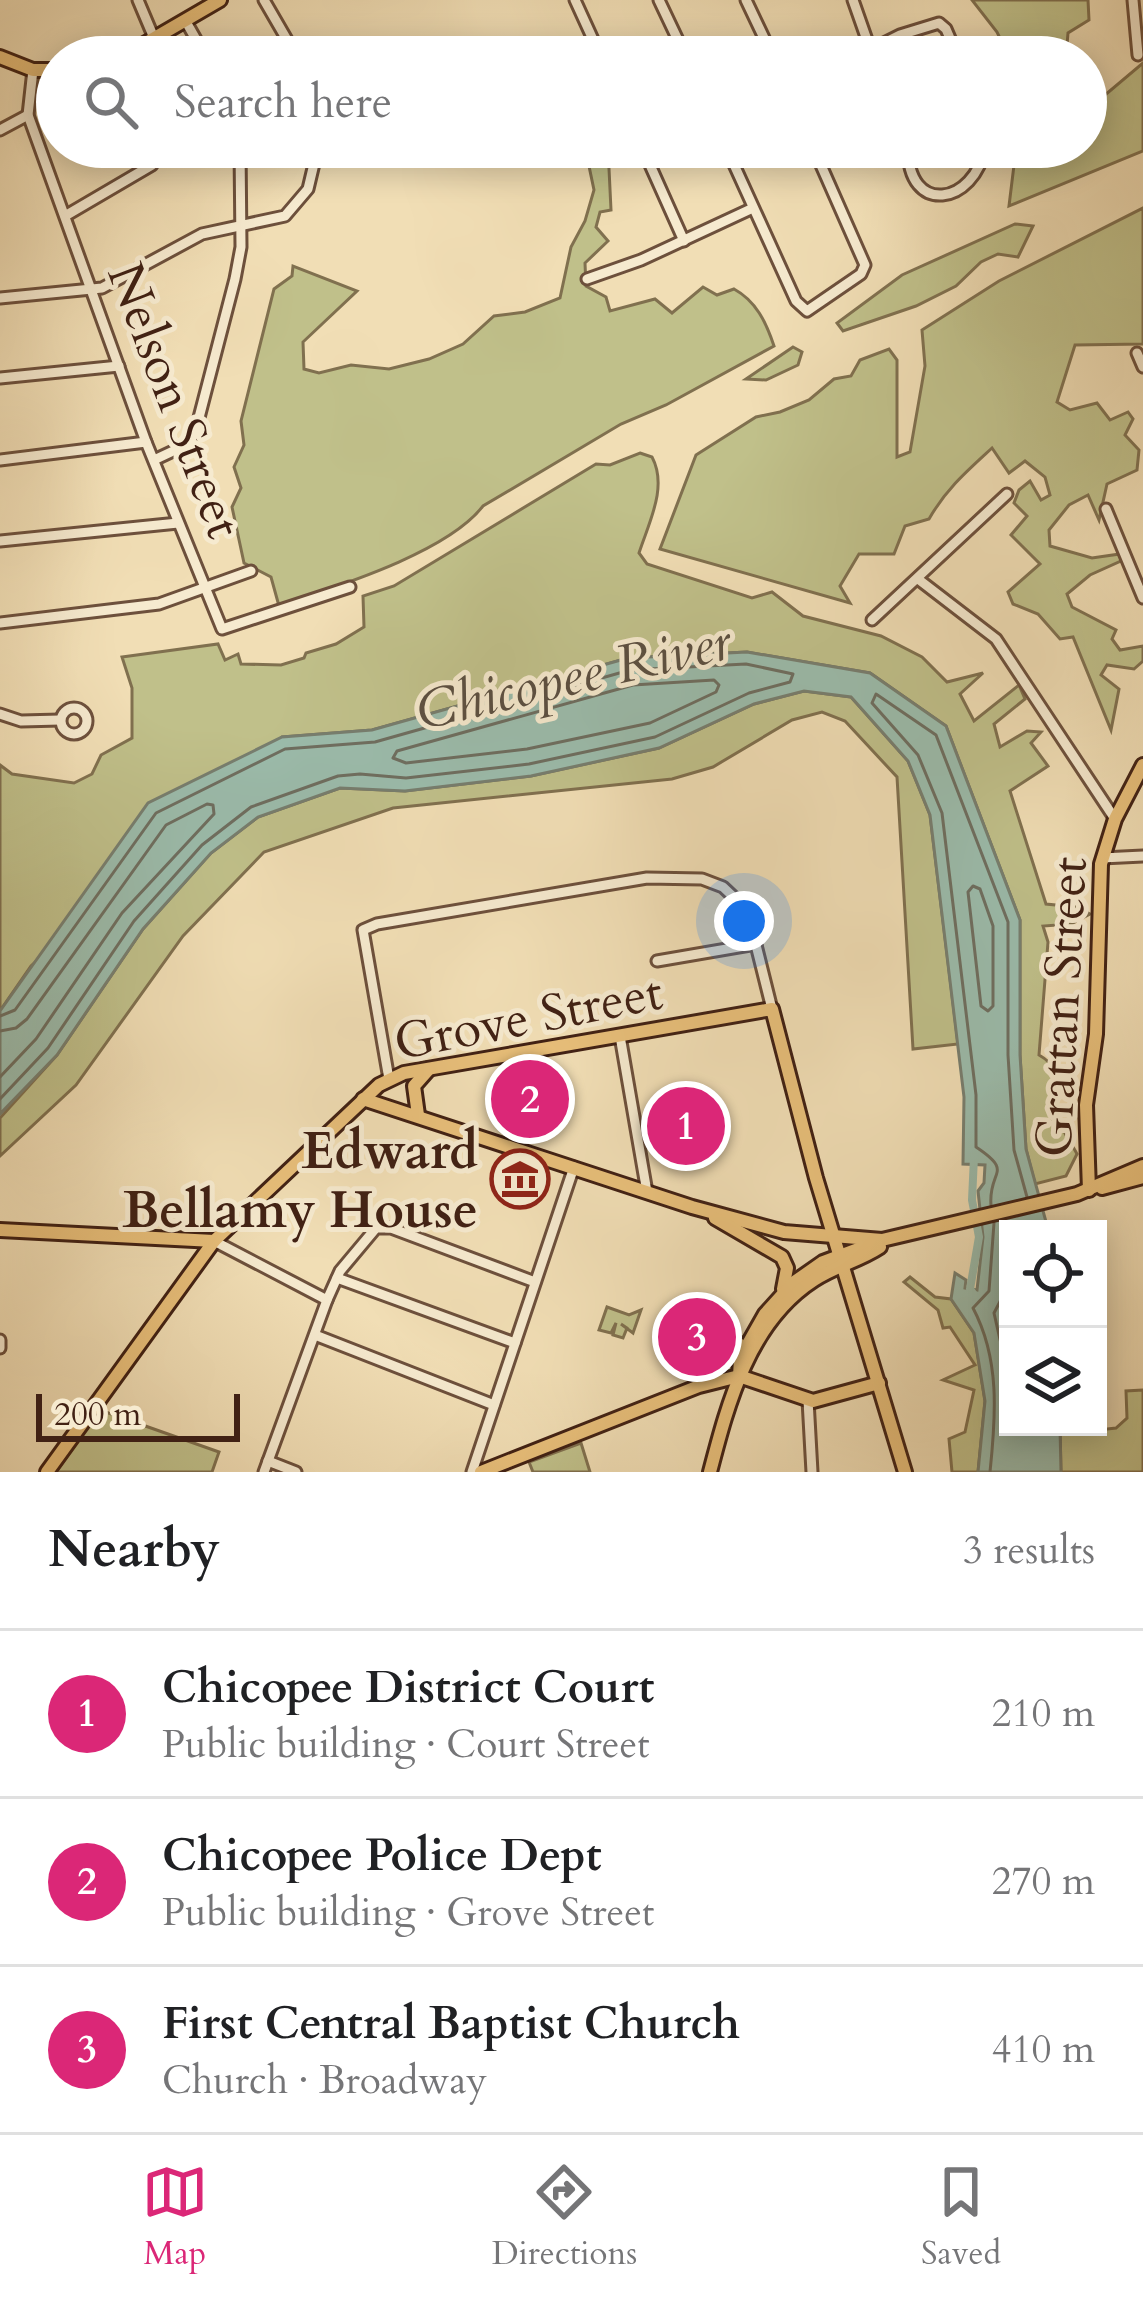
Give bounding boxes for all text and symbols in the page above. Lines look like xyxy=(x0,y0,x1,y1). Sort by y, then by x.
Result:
search box xyxy=(36,36,1107,168)
icon: search xyxy=(78,69,144,135)
text: Search here xyxy=(174,72,392,133)
street label: Nelson Street xyxy=(90,253,259,548)
water label: Chicopee River xyxy=(409,605,740,749)
street label: Grattan Street xyxy=(1019,855,1105,1159)
your location xyxy=(714,891,774,951)
street label: Grove Street xyxy=(388,958,669,1078)
pin: 2 xyxy=(491,1054,569,1144)
pin: 1 xyxy=(647,1081,725,1171)
place label: Edward Bellamy House xyxy=(122,1117,478,1246)
museum icon: Edward Bellamy House xyxy=(489,1148,551,1210)
map controls xyxy=(999,1220,1107,1436)
button: locate xyxy=(999,1220,1107,1328)
pin: 3 xyxy=(658,1292,736,1382)
button: layers xyxy=(999,1328,1107,1436)
scale bar xyxy=(36,1388,240,1441)
text: 200 m xyxy=(54,1392,141,1437)
text: Nearby xyxy=(48,1515,220,1585)
text: 3 results xyxy=(963,1524,1095,1577)
text: Chicopee District Court xyxy=(162,1657,654,1718)
text: 1 xyxy=(77,1687,97,1740)
text: 210 m xyxy=(992,1687,1095,1740)
text: Public building · Court Street xyxy=(162,1718,650,1771)
text: Chicopee Police Dept xyxy=(162,1825,602,1886)
text: 2 xyxy=(77,1855,97,1908)
text: 270 m xyxy=(992,1855,1095,1908)
text: Public building · Grove Street xyxy=(162,1886,654,1939)
text: First Central Baptist Church xyxy=(162,1993,740,2054)
text: 3 xyxy=(77,2023,97,2076)
text: 410 m xyxy=(992,2023,1095,2076)
text: Church · Broadway xyxy=(162,2054,487,2107)
tab: Map xyxy=(142,2159,208,2276)
tab: Directions xyxy=(492,2159,637,2276)
tab: Saved xyxy=(921,2159,1001,2276)

